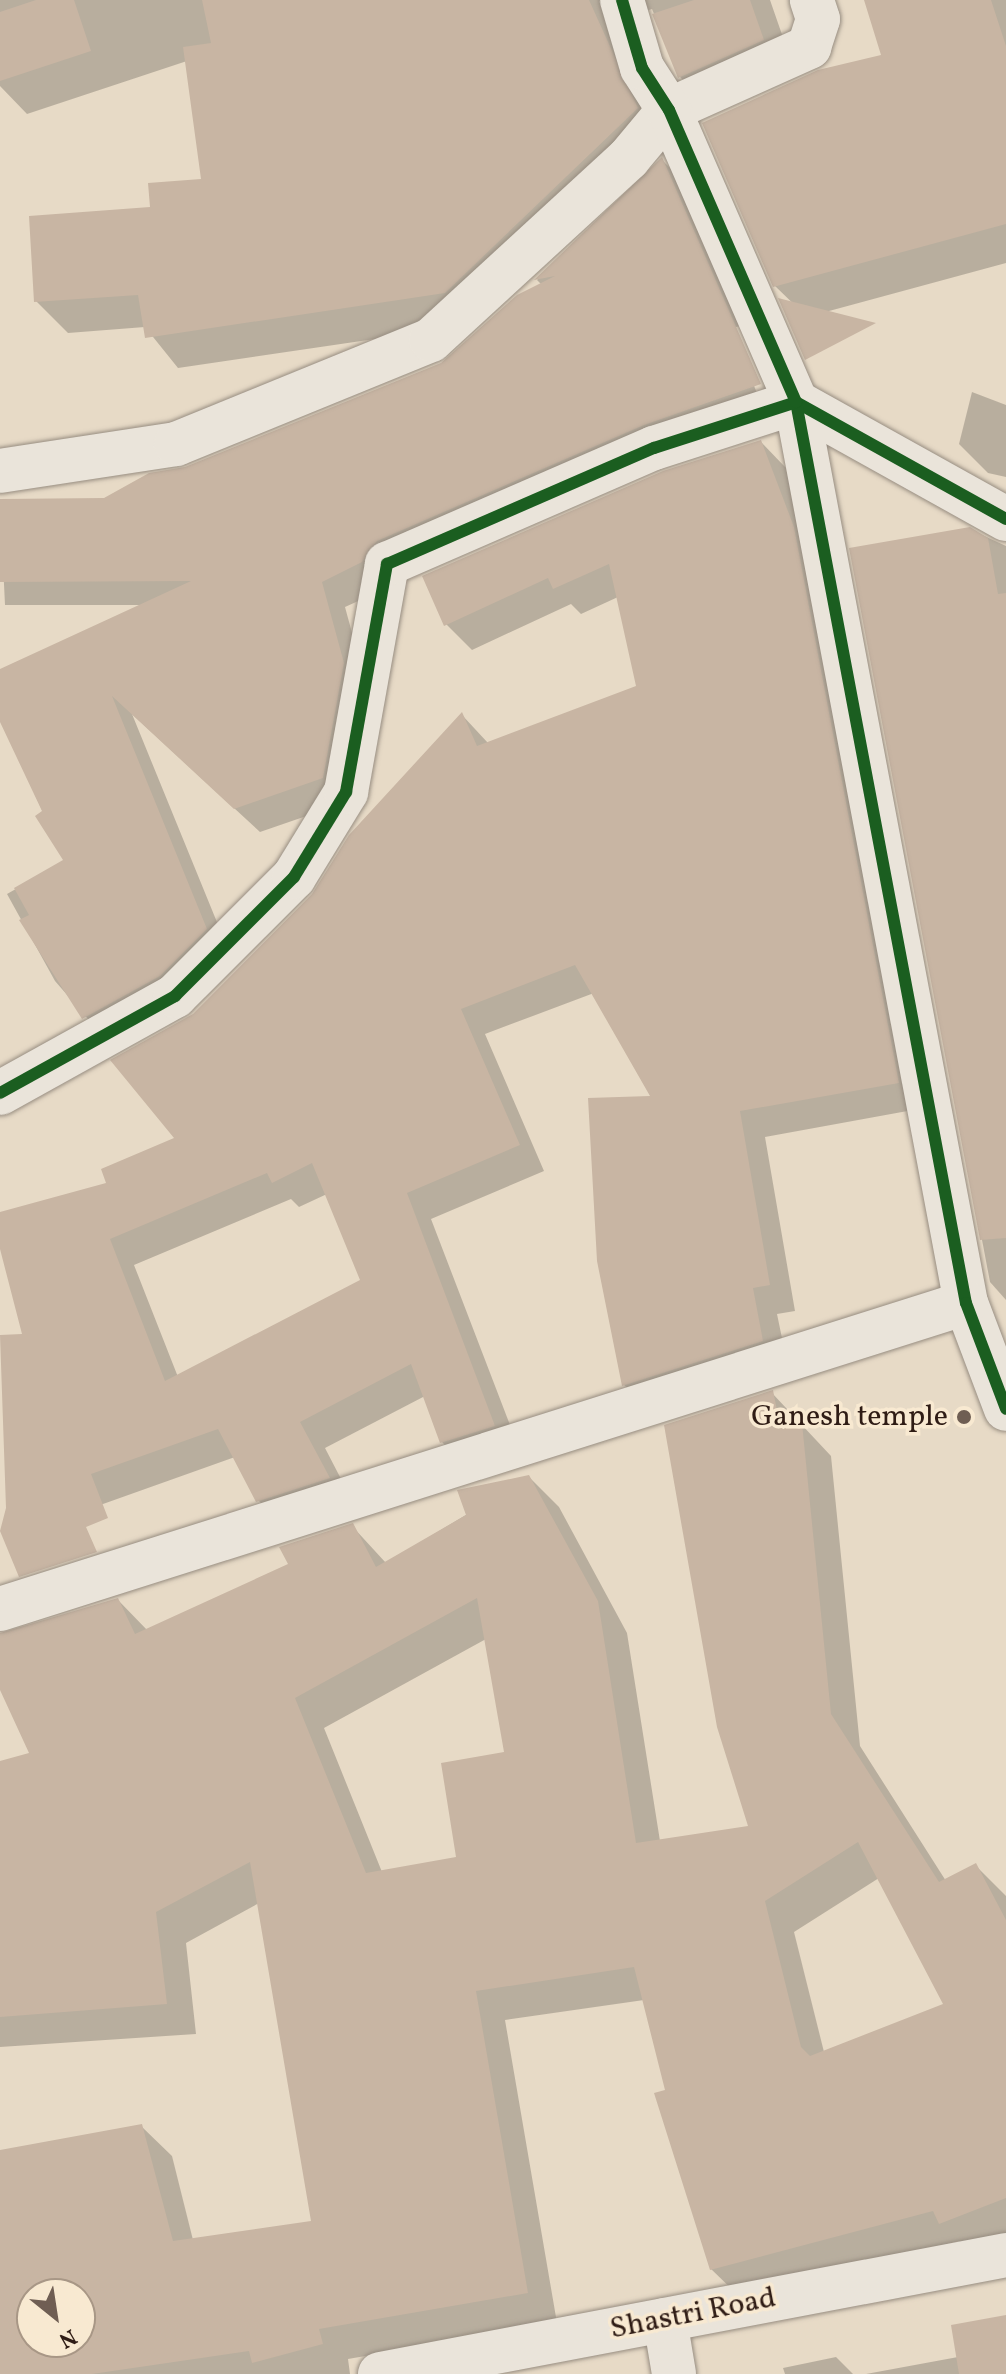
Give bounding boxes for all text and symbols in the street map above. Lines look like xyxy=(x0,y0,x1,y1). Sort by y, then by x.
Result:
place label: Ganesh temple xyxy=(751,1399,948,1435)
marker: Ganesh temple xyxy=(955,1408,973,1426)
north arrow xyxy=(16,2278,96,2358)
street label: Shastri Road xyxy=(607,2280,779,2348)
text: N xyxy=(53,2320,82,2355)

